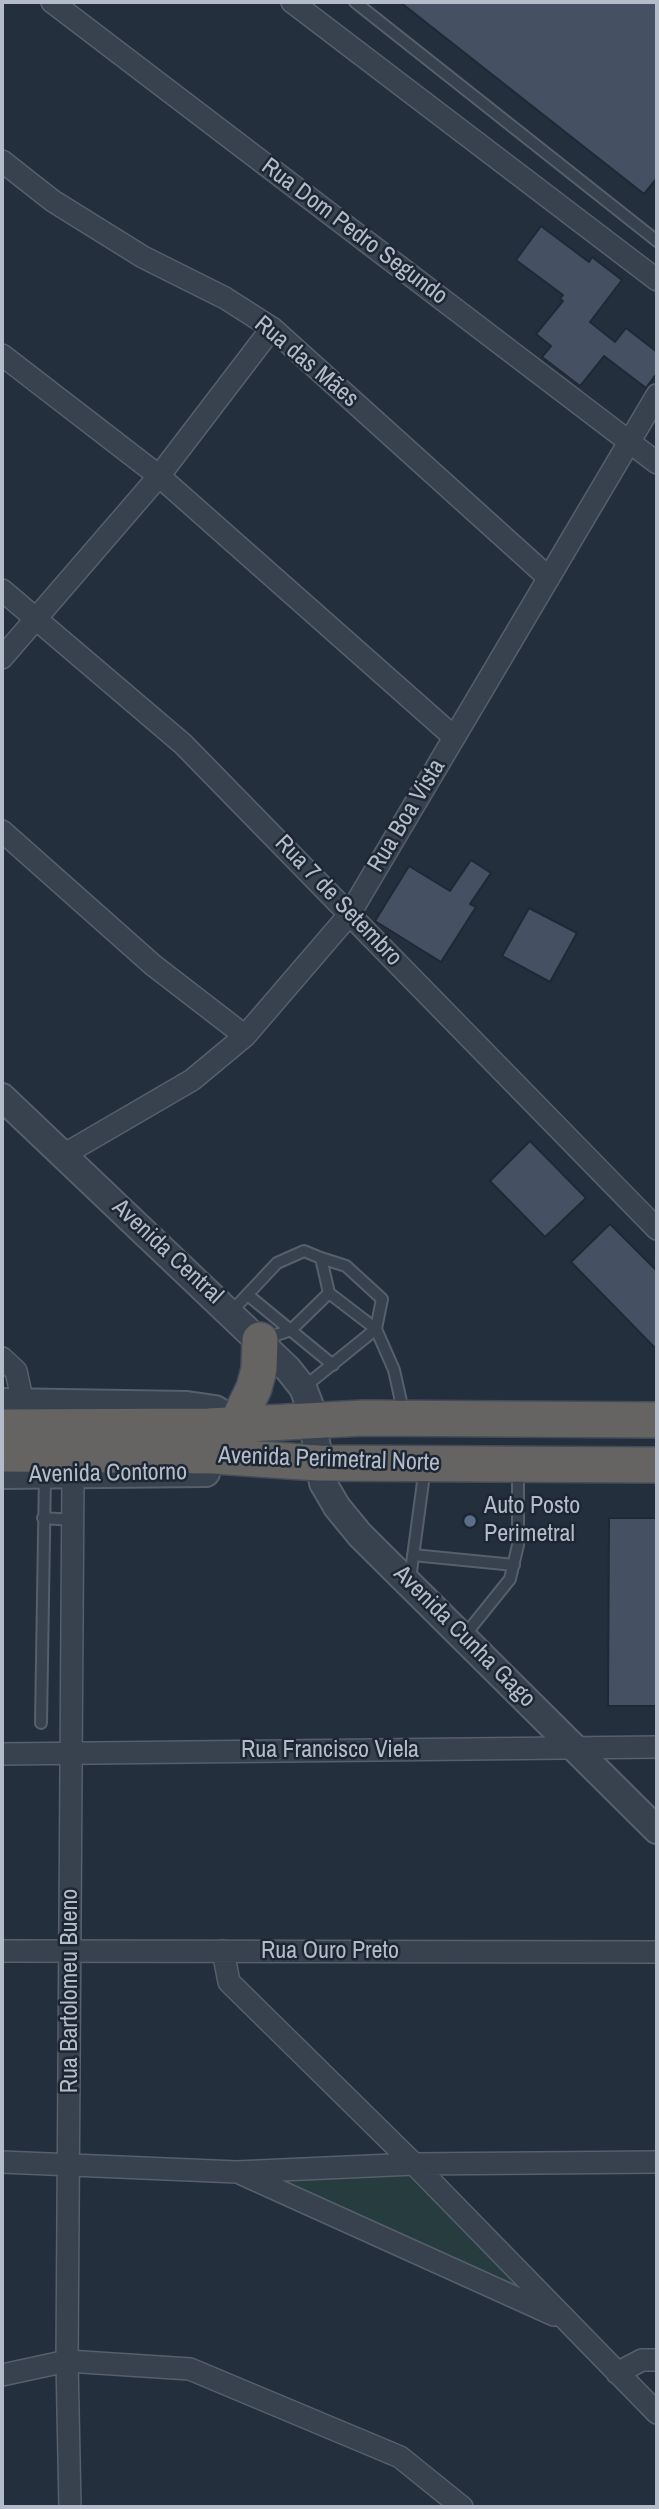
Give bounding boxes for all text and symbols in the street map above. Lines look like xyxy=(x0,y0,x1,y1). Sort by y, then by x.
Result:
street label: Rua Dom Pedro Segundo xyxy=(255,153,453,311)
street label: Rua das Mães xyxy=(248,310,364,414)
street label: Rua Boa Vista xyxy=(362,754,452,878)
street label: Rua 7 de Setembro xyxy=(268,830,408,972)
street label: Avenida Central xyxy=(106,1193,228,1311)
street label: Avenida Perimetral Norte xyxy=(218,1442,440,1478)
street label: Avenida Contorno xyxy=(29,1458,187,1490)
place label: Auto Posto Perimetral xyxy=(484,1493,580,1549)
marker: Auto Posto Perimetral xyxy=(462,1513,478,1529)
street label: Avenida Cunha Gago xyxy=(387,1560,541,1714)
street label: Rua Francisco Viela xyxy=(241,1737,419,1765)
street label: Rua Bartolomeu Bueno xyxy=(57,1889,85,2093)
street label: Rua Ouro Preto xyxy=(261,1938,399,1966)

